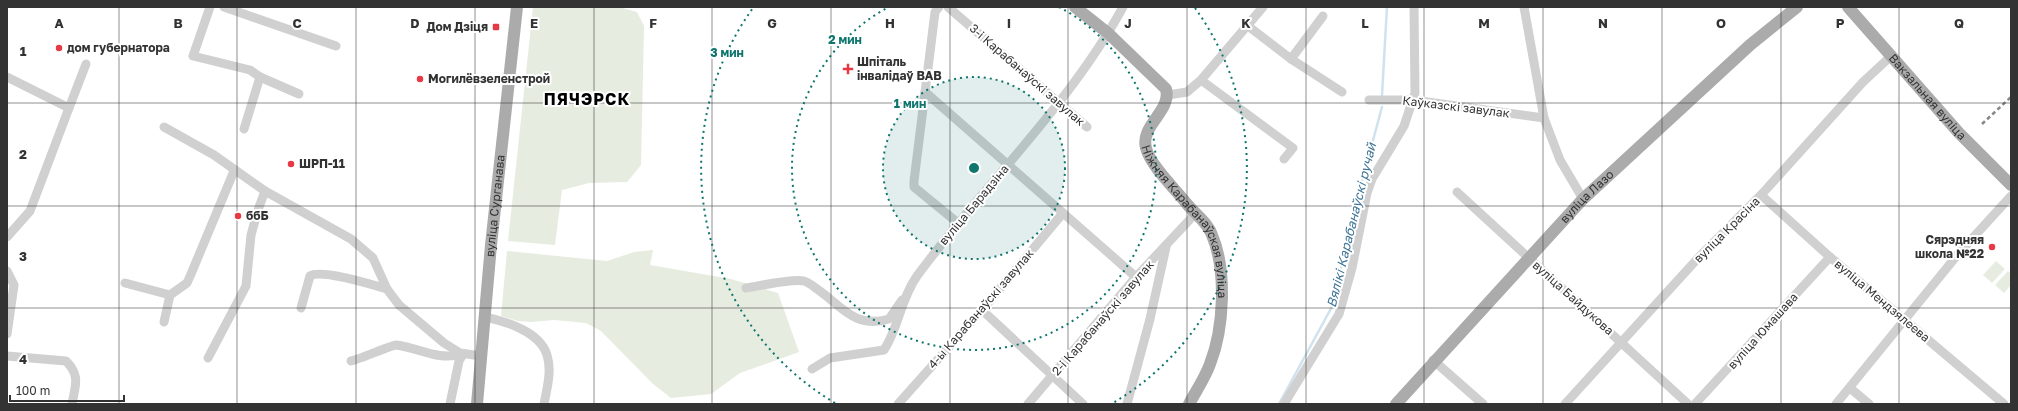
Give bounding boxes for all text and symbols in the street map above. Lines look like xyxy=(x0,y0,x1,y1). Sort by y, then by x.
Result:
text: A xyxy=(54,15,64,31)
text: B xyxy=(173,15,183,31)
text: C xyxy=(292,15,302,31)
text: D xyxy=(410,15,420,31)
text: E xyxy=(530,15,538,31)
text: F xyxy=(649,15,657,31)
text: G xyxy=(767,15,777,31)
text: H xyxy=(885,15,895,31)
text: I xyxy=(1007,15,1011,31)
text: J xyxy=(1124,15,1132,31)
text: K xyxy=(1241,15,1251,31)
text: L xyxy=(1361,15,1369,31)
text: M xyxy=(1478,15,1490,31)
text: N xyxy=(1598,15,1608,31)
text: O xyxy=(1716,15,1726,31)
text: P xyxy=(1836,15,1845,31)
text: Q xyxy=(1954,15,1964,31)
place label: Дом Дзіця xyxy=(426,19,488,34)
street label: 3-і Карабанаўскі завулак xyxy=(967,21,1088,129)
marker: Дом Дзіця xyxy=(491,22,501,32)
text: 2 мин xyxy=(828,32,862,47)
place label: дом губернатора xyxy=(67,40,170,55)
text: 1 xyxy=(20,43,27,59)
marker: дом губернатора xyxy=(54,43,64,53)
text: 3 мин xyxy=(710,45,744,60)
street label: Вакзальная вуліца xyxy=(1886,51,1970,143)
place label: Шпіталь інвалідаў ВАВ xyxy=(857,54,942,83)
marker: Шпіталь інвалідаў ВАВ xyxy=(842,63,854,75)
place label: Могилёвзеленстрой xyxy=(428,71,550,86)
marker: Могилёвзеленстрой xyxy=(415,74,425,84)
district label: ПЯЧЭРСК xyxy=(544,89,630,109)
street label: Каўказскі завулак xyxy=(1402,92,1511,121)
text: 1 мин xyxy=(894,96,926,111)
water label: Вялікі Карабанаўскі ручай xyxy=(1323,140,1379,309)
street label: Ніжняя Карабанаўская вуліца xyxy=(1138,143,1230,298)
text: 2 xyxy=(19,146,27,162)
street label: вуліца Сурганава xyxy=(482,154,508,258)
place label: ШРП-11 xyxy=(299,156,345,171)
marker: ШРП-11 xyxy=(286,159,296,169)
street label: вуліца Барадзіна xyxy=(936,161,1012,248)
centre of rings xyxy=(967,161,981,175)
street label: вуліца Лазо xyxy=(1557,166,1617,226)
street label: вуліца Красіна xyxy=(1691,194,1763,266)
place label: ббБ xyxy=(246,208,269,223)
marker: ббБ xyxy=(233,211,243,221)
place label: Сярэдняя школа №22 xyxy=(1915,232,1984,261)
marker: Сярэдняя школа №22 xyxy=(1987,242,1997,252)
street label: 4-ы Карабанаўскі завулак xyxy=(925,246,1037,372)
text: 3 xyxy=(19,248,27,264)
street label: вуліца Мендзялеева xyxy=(1831,256,1933,345)
street label: 2-і Карабанаўскі завулак xyxy=(1049,257,1157,378)
street label: вуліца Байдукова xyxy=(1530,257,1617,338)
street label: вуліца Юмашава xyxy=(1724,289,1801,372)
text: 4 xyxy=(19,351,27,367)
scale bar xyxy=(10,377,124,403)
text: 100 m xyxy=(16,383,50,398)

